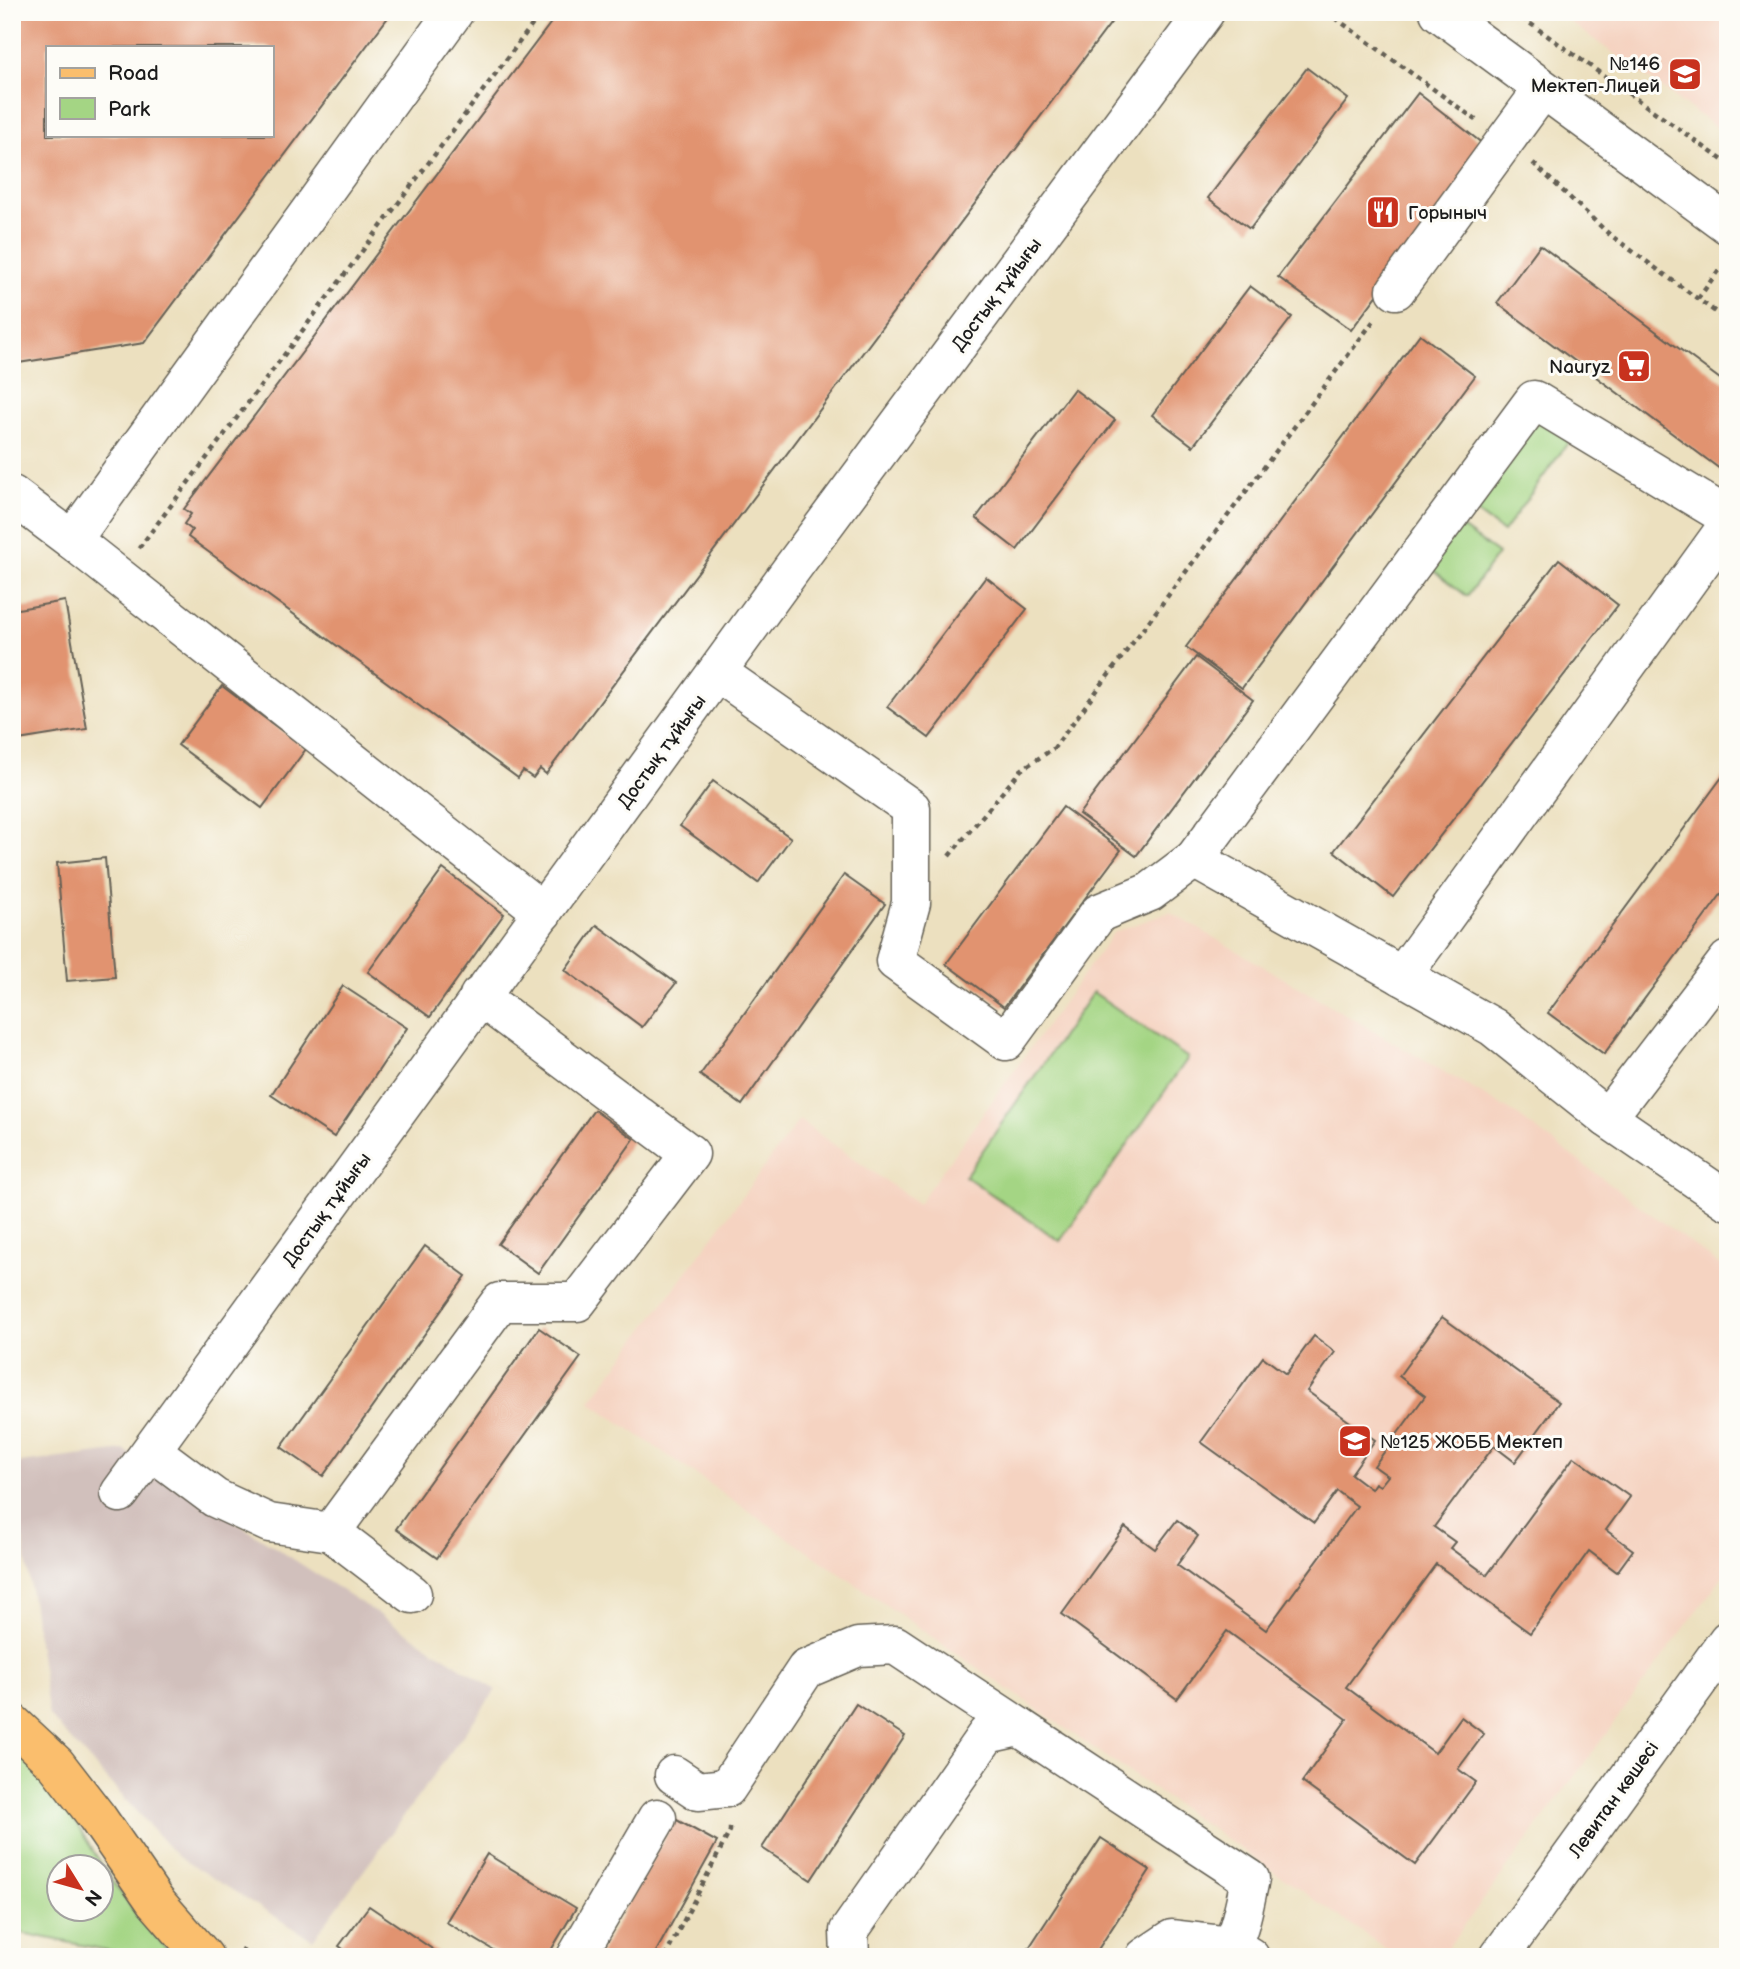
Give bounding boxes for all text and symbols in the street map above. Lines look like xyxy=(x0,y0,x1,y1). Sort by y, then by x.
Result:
legend xyxy=(46,46,273,136)
place label: №146 Мектеп-Лицей xyxy=(1531,53,1660,98)
school or university icon: №146 Мектеп-Лицей xyxy=(1666,55,1704,93)
text: Road xyxy=(108,61,159,86)
text: Park xyxy=(108,97,151,122)
restaurant icon: Горыныч xyxy=(1364,193,1402,231)
place label: Горыныч xyxy=(1408,202,1487,225)
street label: Достық тұйығы xyxy=(947,234,1047,356)
supermarket icon: Nauryz xyxy=(1615,347,1653,385)
place label: Nauryz xyxy=(1549,356,1611,379)
street label: Достық тұйығы xyxy=(613,690,711,813)
street label: Достық тұйығы xyxy=(278,1148,376,1271)
school or university icon: №125 ЖОББ Мектеп xyxy=(1336,1422,1374,1460)
place label: №125 ЖОББ Мектеп xyxy=(1380,1431,1563,1454)
street label: Левитан көшесі xyxy=(1564,1737,1664,1863)
north arrow xyxy=(46,1854,116,1924)
text: N xyxy=(79,1885,106,1910)

